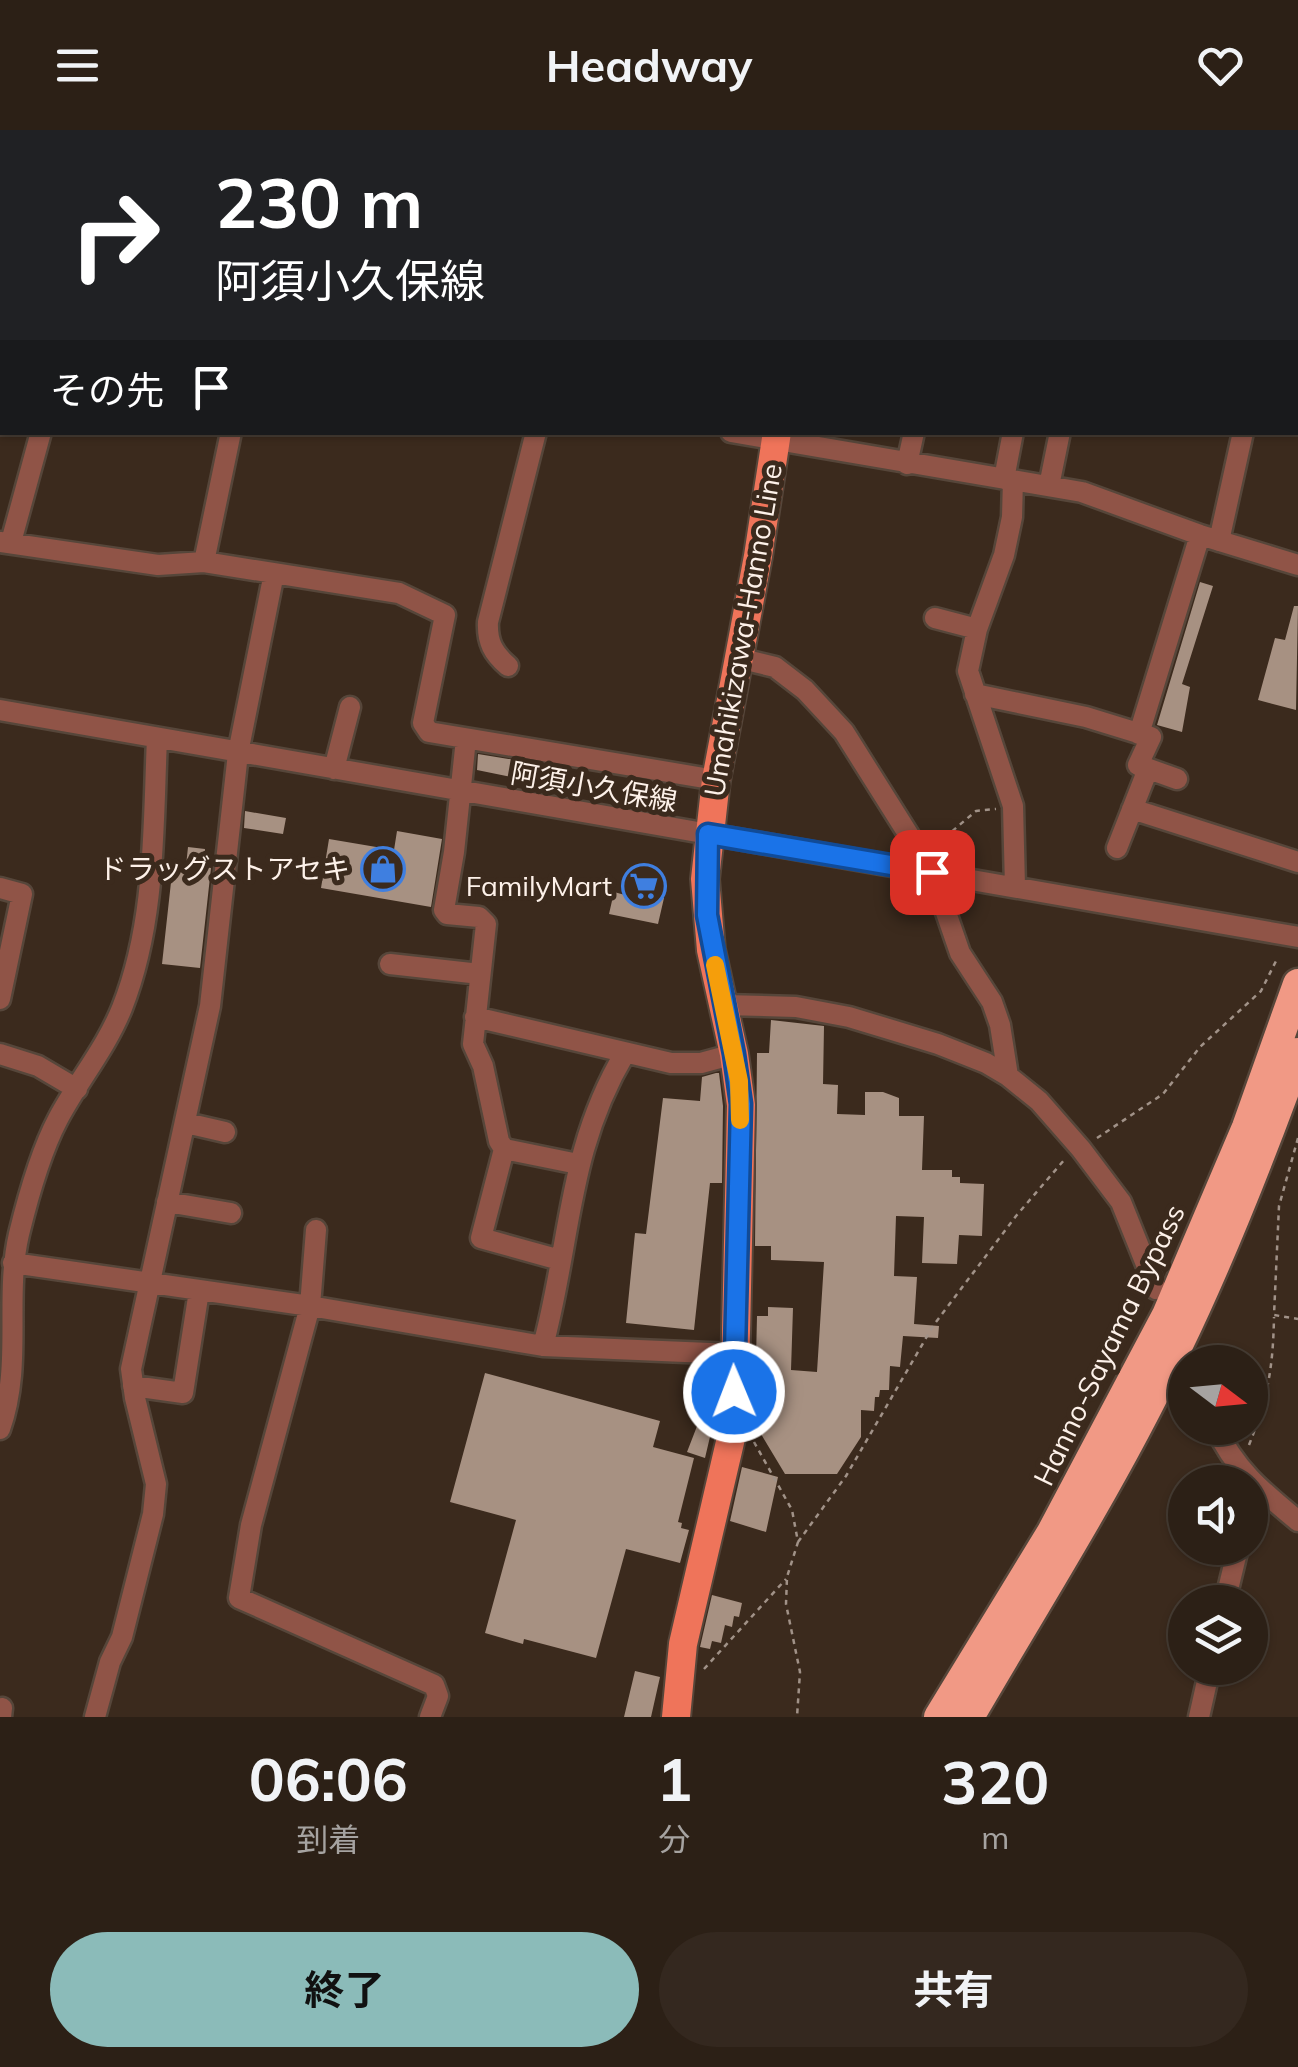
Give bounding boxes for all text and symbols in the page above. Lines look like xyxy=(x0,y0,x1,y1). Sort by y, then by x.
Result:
text: Headway xyxy=(546,37,752,93)
icon: menu xyxy=(50,38,105,93)
icon: heart xyxy=(1193,38,1248,93)
text: 230 m xyxy=(215,158,423,246)
icon: right xyxy=(50,170,180,300)
text: 阿須小久保線 xyxy=(215,252,485,308)
icon: arrive xyxy=(184,360,239,415)
text: その先 xyxy=(50,366,164,414)
street label: Umahikizawa-Hanno Line xyxy=(696,461,789,799)
street label: 阿須小久保線 xyxy=(508,755,680,818)
pin xyxy=(890,830,975,915)
icon: arrive xyxy=(905,845,960,900)
shop icon: ドラッグストアセキ xyxy=(360,846,406,892)
place label: ドラッグストアセキ xyxy=(99,851,350,886)
supermarket icon: FamilyMart xyxy=(621,863,667,909)
place label: FamilyMart xyxy=(466,868,612,903)
street label: Hanno-Sayama Bypass xyxy=(1025,1199,1192,1491)
position arrow xyxy=(682,1340,786,1444)
north arrow xyxy=(1168,1345,1268,1445)
map controls xyxy=(1168,1345,1268,1685)
button: sound xyxy=(1168,1465,1268,1565)
button: layers xyxy=(1168,1585,1268,1685)
text: 06:06 xyxy=(249,1741,408,1816)
text: 1 xyxy=(656,1741,692,1816)
text: 320 xyxy=(941,1744,1049,1819)
text: m xyxy=(981,1817,1009,1857)
text: 到着 xyxy=(296,1819,360,1859)
text: 分 xyxy=(658,1819,690,1859)
button: 終了 xyxy=(50,1932,639,2047)
button: 共有 xyxy=(659,1932,1248,2047)

